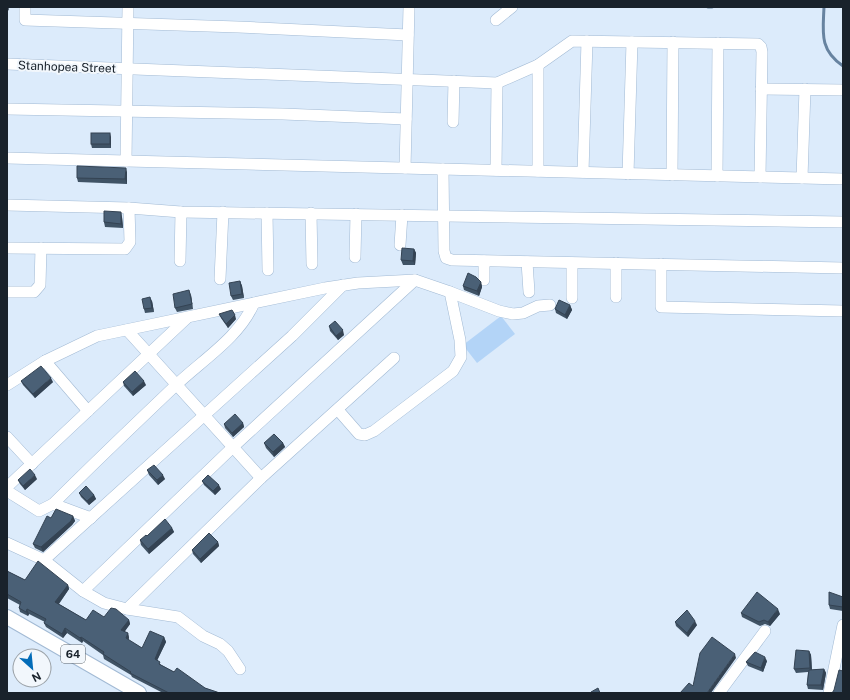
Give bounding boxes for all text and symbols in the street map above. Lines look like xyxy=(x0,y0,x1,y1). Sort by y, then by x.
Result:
street label: Stanhopea Street xyxy=(18,58,117,76)
road number: 64 xyxy=(61,645,85,663)
north arrow xyxy=(12,648,52,688)
text: N xyxy=(30,670,43,684)

